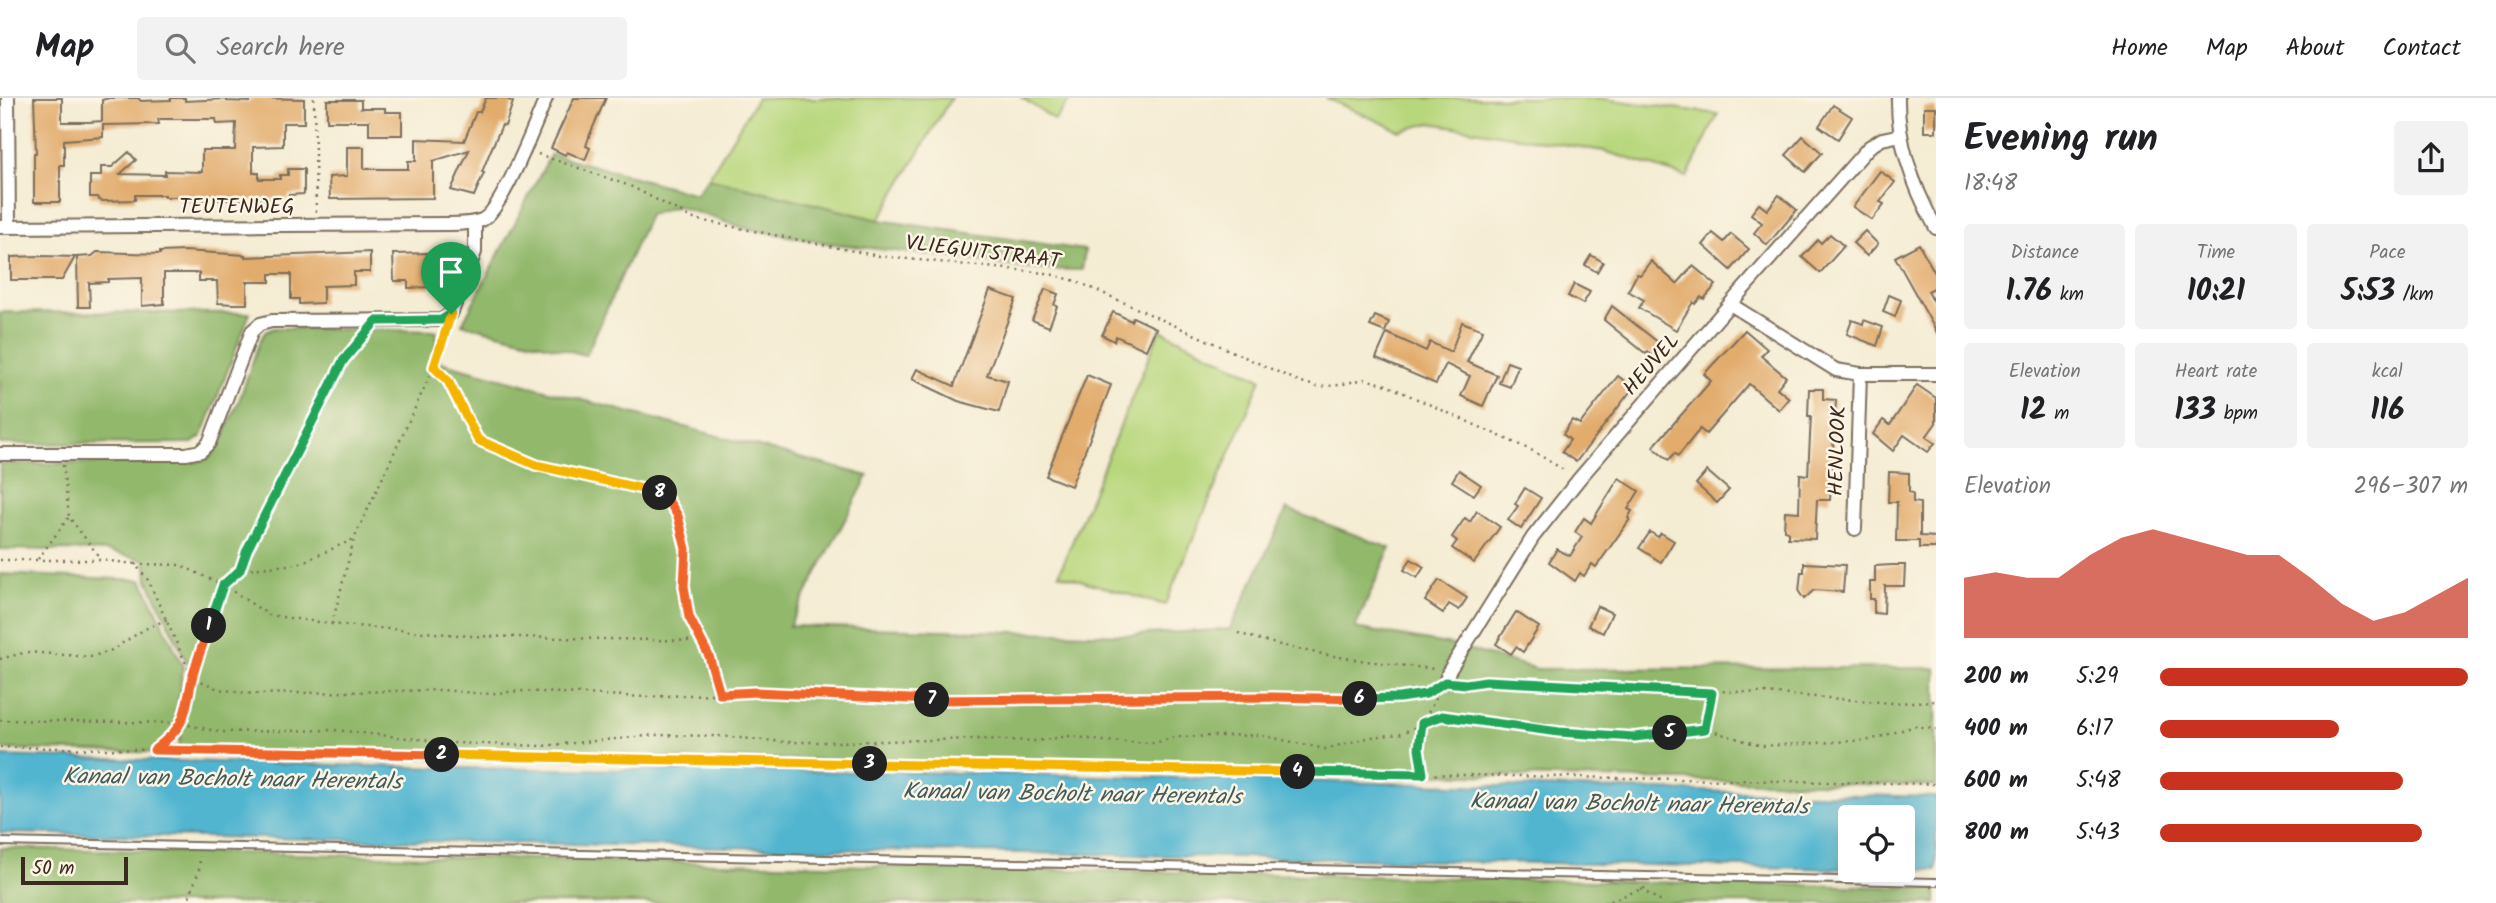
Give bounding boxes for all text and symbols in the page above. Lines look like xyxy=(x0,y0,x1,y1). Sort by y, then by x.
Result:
search box xyxy=(137,17,627,80)
text: Map xyxy=(35,22,95,75)
text: Search here xyxy=(217,27,345,69)
icon: search xyxy=(161,29,199,67)
text: Home xyxy=(2111,29,2168,68)
text: Map xyxy=(2206,29,2248,68)
text: About xyxy=(2286,29,2344,68)
text: Contact xyxy=(2382,29,2461,68)
text: Evening run xyxy=(1964,110,2158,170)
button: share xyxy=(2394,121,2468,195)
text: 18:48 xyxy=(1964,166,2017,202)
street label: TEUTENWEG xyxy=(179,191,295,224)
street label: VLIEGUITSTRAAT xyxy=(904,227,1064,279)
text: Distance xyxy=(2011,238,2079,268)
text: Time xyxy=(2197,238,2235,268)
text: Pace xyxy=(2369,238,2405,268)
pin xyxy=(421,242,481,314)
icon: arrive xyxy=(432,253,470,291)
text: 1.76 xyxy=(2006,268,2052,316)
text: 10:21 xyxy=(2187,268,2245,316)
text: 5:53 xyxy=(2341,268,2395,316)
text: km xyxy=(2052,280,2084,310)
text: /km xyxy=(2395,280,2434,310)
street label: HEUVEL xyxy=(1615,326,1689,404)
text: Elevation xyxy=(2009,357,2081,387)
text: Heart rate xyxy=(2175,357,2257,387)
text: kcal xyxy=(2372,357,2403,387)
text: 12 xyxy=(2020,387,2047,435)
text: 133 xyxy=(2174,387,2216,435)
text: 116 xyxy=(2370,387,2405,435)
text: m xyxy=(2047,399,2069,429)
text: bpm xyxy=(2216,399,2258,429)
street label: HENLOOK xyxy=(1820,405,1856,497)
text: Elevation xyxy=(1964,469,2051,505)
text: 296–307 m xyxy=(2354,469,2468,505)
pin: 8 xyxy=(642,476,678,510)
text: 8 xyxy=(654,477,665,507)
pin: 1 xyxy=(192,608,227,644)
text: 1 xyxy=(206,610,211,640)
text: 200 m xyxy=(1964,659,2029,695)
text: 5:29 xyxy=(2076,659,2119,695)
pin: 7 xyxy=(914,682,950,718)
pin: 6 xyxy=(1342,682,1378,716)
text: 6 xyxy=(1354,683,1365,713)
text: 7 xyxy=(927,684,936,714)
text: 400 m xyxy=(1964,711,2028,747)
text: 6:17 xyxy=(2076,711,2112,747)
pin: 5 xyxy=(1652,716,1688,750)
text: 5 xyxy=(1665,717,1674,747)
pin: 2 xyxy=(424,738,460,772)
text: 2 xyxy=(436,739,447,769)
pin: 3 xyxy=(852,746,888,782)
text: 3 xyxy=(864,748,875,778)
pin: 4 xyxy=(1280,754,1316,790)
text: 4 xyxy=(1292,756,1303,786)
water label: Kanaal van Bocholt naar Herentals xyxy=(62,759,404,801)
text: 600 m xyxy=(1964,763,2028,799)
text: 5:48 xyxy=(2076,763,2121,799)
water label: Kanaal van Bocholt naar Herentals xyxy=(902,774,1244,816)
water label: Kanaal van Bocholt naar Herentals xyxy=(1469,784,1811,826)
map controls xyxy=(1838,805,1915,882)
button: locate xyxy=(1838,805,1915,882)
text: 800 m xyxy=(1964,815,2029,851)
text: 5:43 xyxy=(2076,815,2120,851)
scale bar xyxy=(21,854,128,886)
text: 50 m xyxy=(32,854,74,884)

